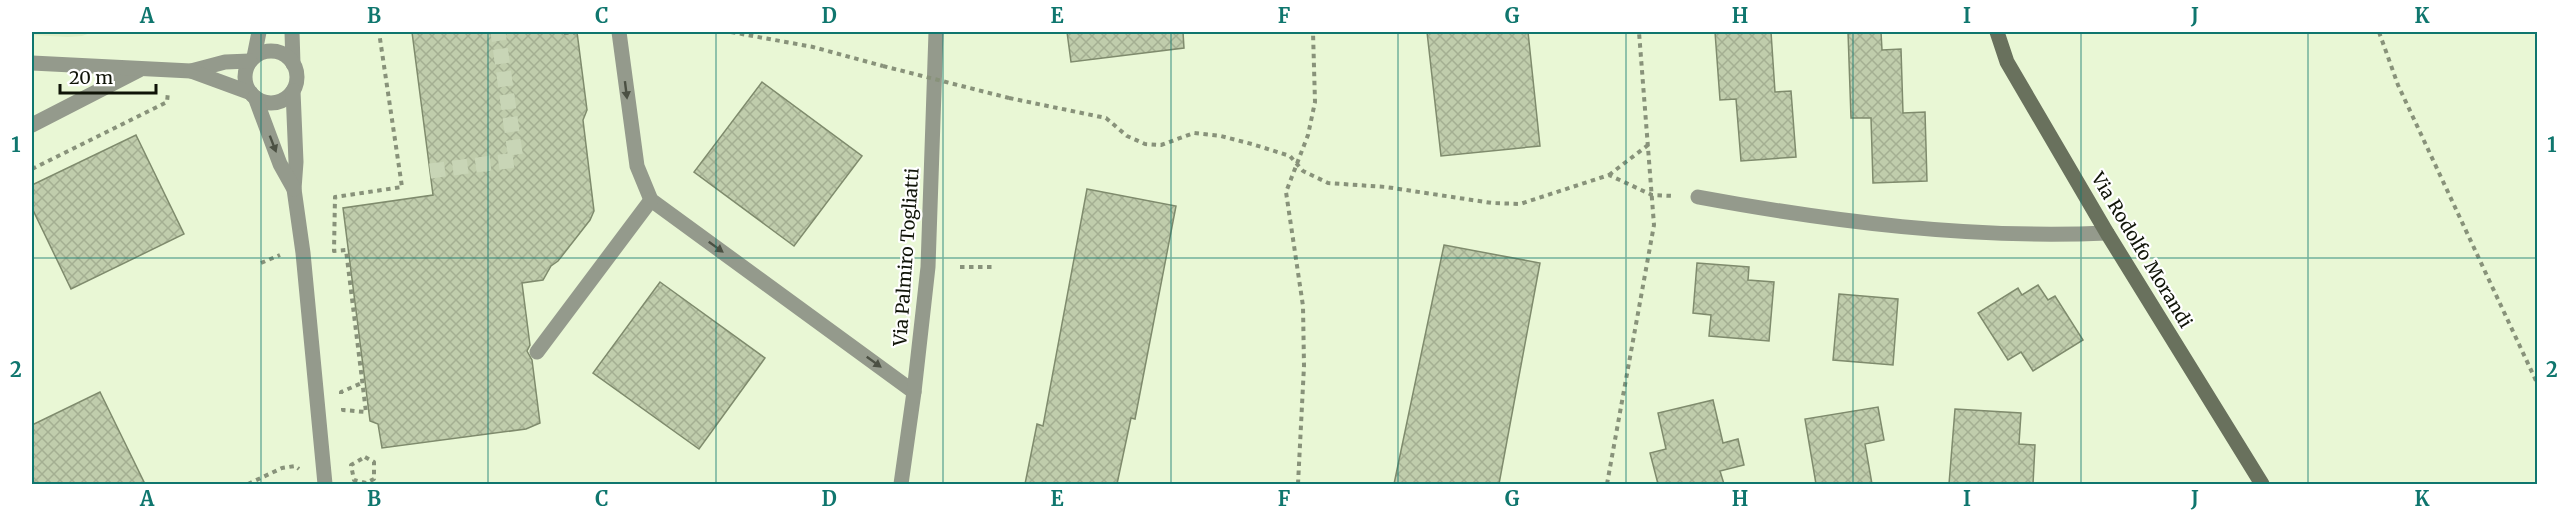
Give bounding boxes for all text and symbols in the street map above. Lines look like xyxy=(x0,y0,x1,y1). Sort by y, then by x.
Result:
text: A xyxy=(139,3,155,28)
text: B xyxy=(367,3,381,28)
text: C xyxy=(595,3,609,28)
text: D xyxy=(821,3,837,28)
text: E xyxy=(1050,3,1064,28)
text: F xyxy=(1278,3,1291,28)
text: G xyxy=(1505,3,1520,28)
text: H xyxy=(1732,3,1748,28)
text: I xyxy=(1963,3,1971,28)
text: J xyxy=(2190,3,2199,28)
text: K xyxy=(2415,3,2430,28)
scale bar xyxy=(60,57,156,95)
text: 20 m xyxy=(69,66,113,89)
one-way arrow xyxy=(622,80,631,99)
text: 1 xyxy=(11,132,21,157)
text: 1 xyxy=(2547,132,2557,157)
one-way arrow xyxy=(269,135,278,153)
street label: Via Palmiro Togliatti xyxy=(888,167,924,348)
street label: Via Rodolfo Morandi xyxy=(2086,167,2198,332)
one-way arrow xyxy=(709,241,724,253)
one-way arrow xyxy=(865,356,881,368)
text: 2 xyxy=(10,357,22,382)
text: 2 xyxy=(2546,357,2558,382)
text: A xyxy=(139,486,155,511)
text: B xyxy=(367,486,381,511)
text: C xyxy=(595,486,609,511)
text: D xyxy=(821,486,837,511)
text: E xyxy=(1050,486,1064,511)
text: F xyxy=(1278,486,1291,511)
text: G xyxy=(1505,486,1520,511)
text: H xyxy=(1732,486,1748,511)
text: I xyxy=(1963,486,1971,511)
text: J xyxy=(2190,486,2199,511)
text: K xyxy=(2415,486,2430,511)

